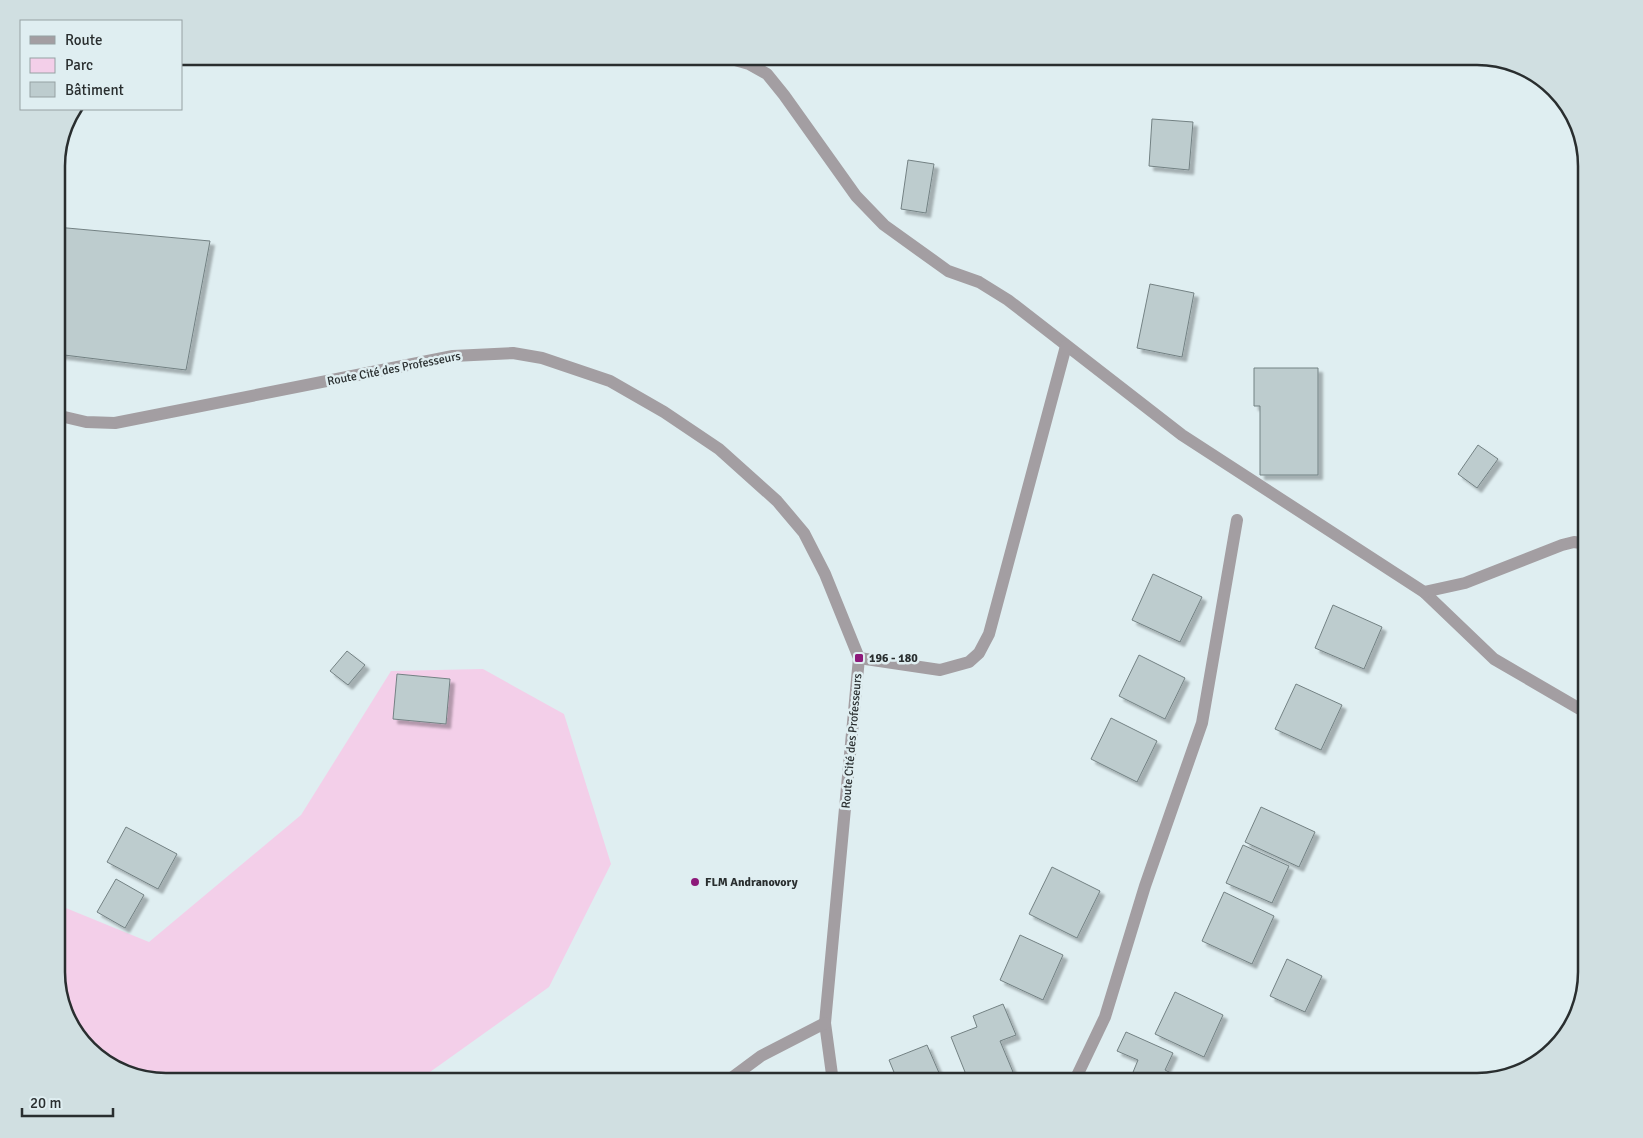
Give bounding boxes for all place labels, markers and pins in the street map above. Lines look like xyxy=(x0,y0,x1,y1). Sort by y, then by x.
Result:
place label: 196 - 180 xyxy=(869,651,918,666)
marker: 196 - 180 xyxy=(853,652,865,664)
place label: FLM Andranovory xyxy=(705,875,798,890)
marker: FLM Andranovory xyxy=(689,876,701,888)

